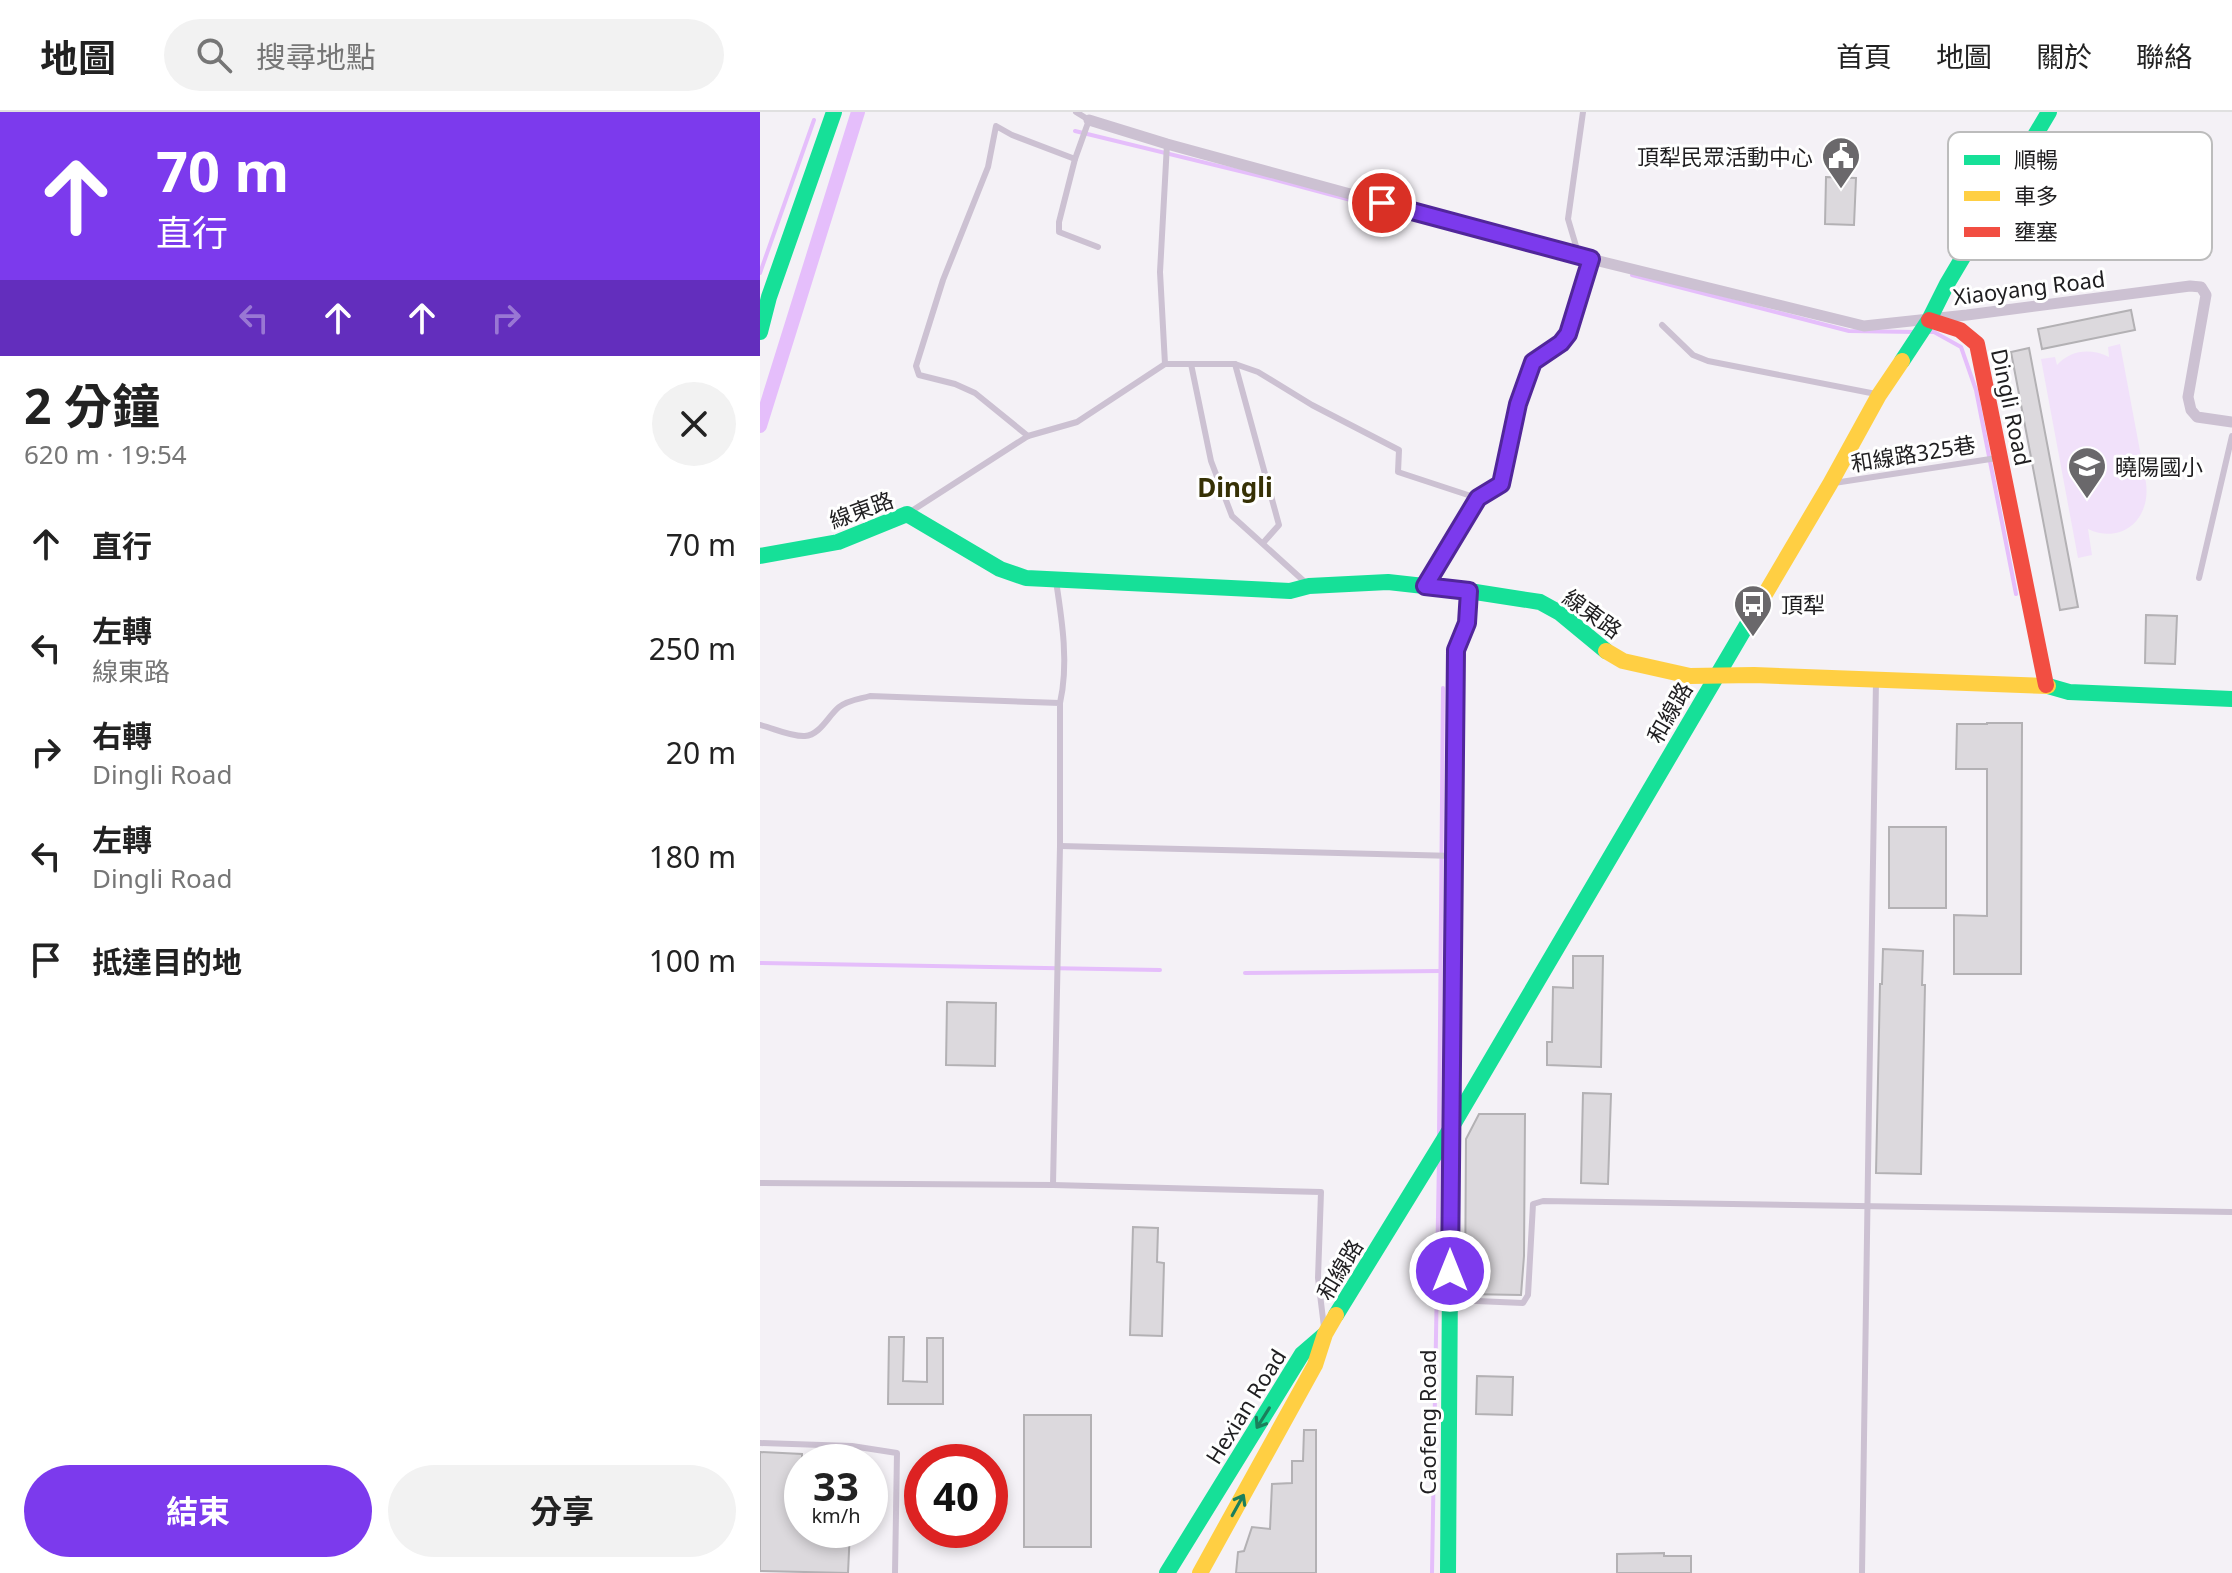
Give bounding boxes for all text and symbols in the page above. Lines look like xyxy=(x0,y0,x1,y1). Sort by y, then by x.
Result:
search box xyxy=(164,19,724,91)
text: 地圖 xyxy=(40,31,116,83)
icon: search xyxy=(192,33,236,77)
text: 搜尋地點 xyxy=(256,36,376,77)
text: 首頁 xyxy=(1836,37,1892,75)
text: 地圖 xyxy=(1936,37,1992,75)
text: 關於 xyxy=(2036,37,2092,75)
text: 聯絡 xyxy=(2136,37,2192,75)
text: 70 m xyxy=(156,132,289,208)
legend xyxy=(1948,132,2212,260)
public building icon: 頂犁民眾活動中心 xyxy=(1820,135,1862,190)
place label: 頂犁民眾活動中心 xyxy=(1637,141,1813,171)
icon: ahead xyxy=(24,144,128,248)
text: 順暢 xyxy=(2014,144,2058,174)
pin xyxy=(1348,169,1416,237)
text: 車多 xyxy=(2014,180,2058,210)
icon: arrive xyxy=(1360,181,1404,225)
text: 直行 xyxy=(156,208,228,257)
text: 壅塞 xyxy=(2014,216,2058,246)
street label: Xiaoyang Road xyxy=(1951,263,2107,311)
icon: left xyxy=(232,296,276,340)
icon: ahead xyxy=(316,296,360,340)
icon: ahead xyxy=(400,296,444,340)
icon: right xyxy=(484,296,528,340)
street label: Dingli Road xyxy=(1985,346,2039,468)
text: 2 分鐘 xyxy=(24,373,160,438)
button: close xyxy=(652,382,736,466)
street label: 和線路325巷 xyxy=(1849,428,1977,478)
text: 620 m · 19:54 xyxy=(24,436,187,472)
school or university icon: 曉陽國小 xyxy=(2066,445,2108,500)
place label: 曉陽國小 xyxy=(2115,451,2203,481)
district label: Dingli xyxy=(1197,469,1273,505)
street label: 線東路 xyxy=(825,484,897,534)
icon: ahead xyxy=(24,522,68,566)
text: 70 m xyxy=(666,524,736,565)
text: 直行 xyxy=(92,525,152,566)
street label: 線東路 xyxy=(1557,581,1629,645)
bus stop icon: 頂犁 xyxy=(1732,583,1774,638)
place label: 頂犁 xyxy=(1781,589,1825,619)
text: 左轉 xyxy=(92,610,152,651)
icon: left xyxy=(24,626,68,670)
text: 250 m xyxy=(649,628,736,669)
text: 線東路 xyxy=(92,653,170,689)
street label: 和線路 xyxy=(1640,676,1698,748)
text: 右轉 xyxy=(92,715,152,756)
icon: right xyxy=(24,730,68,774)
text: 20 m xyxy=(666,732,736,773)
text: Dingli Road xyxy=(92,756,232,792)
text: 左轉 xyxy=(92,819,152,860)
icon: left xyxy=(24,834,68,878)
text: 180 m xyxy=(649,836,736,877)
text: Dingli Road xyxy=(92,860,232,896)
icon: arrive xyxy=(24,938,68,982)
text: 100 m xyxy=(649,940,736,981)
text: 抵達目的地 xyxy=(92,941,242,982)
position arrow xyxy=(1408,1229,1492,1313)
street label: 和線路 xyxy=(1309,1233,1369,1305)
street label: Hexian Road xyxy=(1198,1343,1292,1469)
street label: Caofeng Road xyxy=(1412,1349,1442,1495)
one-way arrow xyxy=(1254,1407,1271,1429)
speed limit sign: 40 xyxy=(904,1444,1008,1548)
text: 33 xyxy=(813,1458,859,1513)
button: 結束 xyxy=(24,1465,372,1557)
button: 分享 xyxy=(388,1465,736,1557)
one-way arrow xyxy=(1230,1494,1246,1517)
text: km/h xyxy=(811,1502,861,1529)

